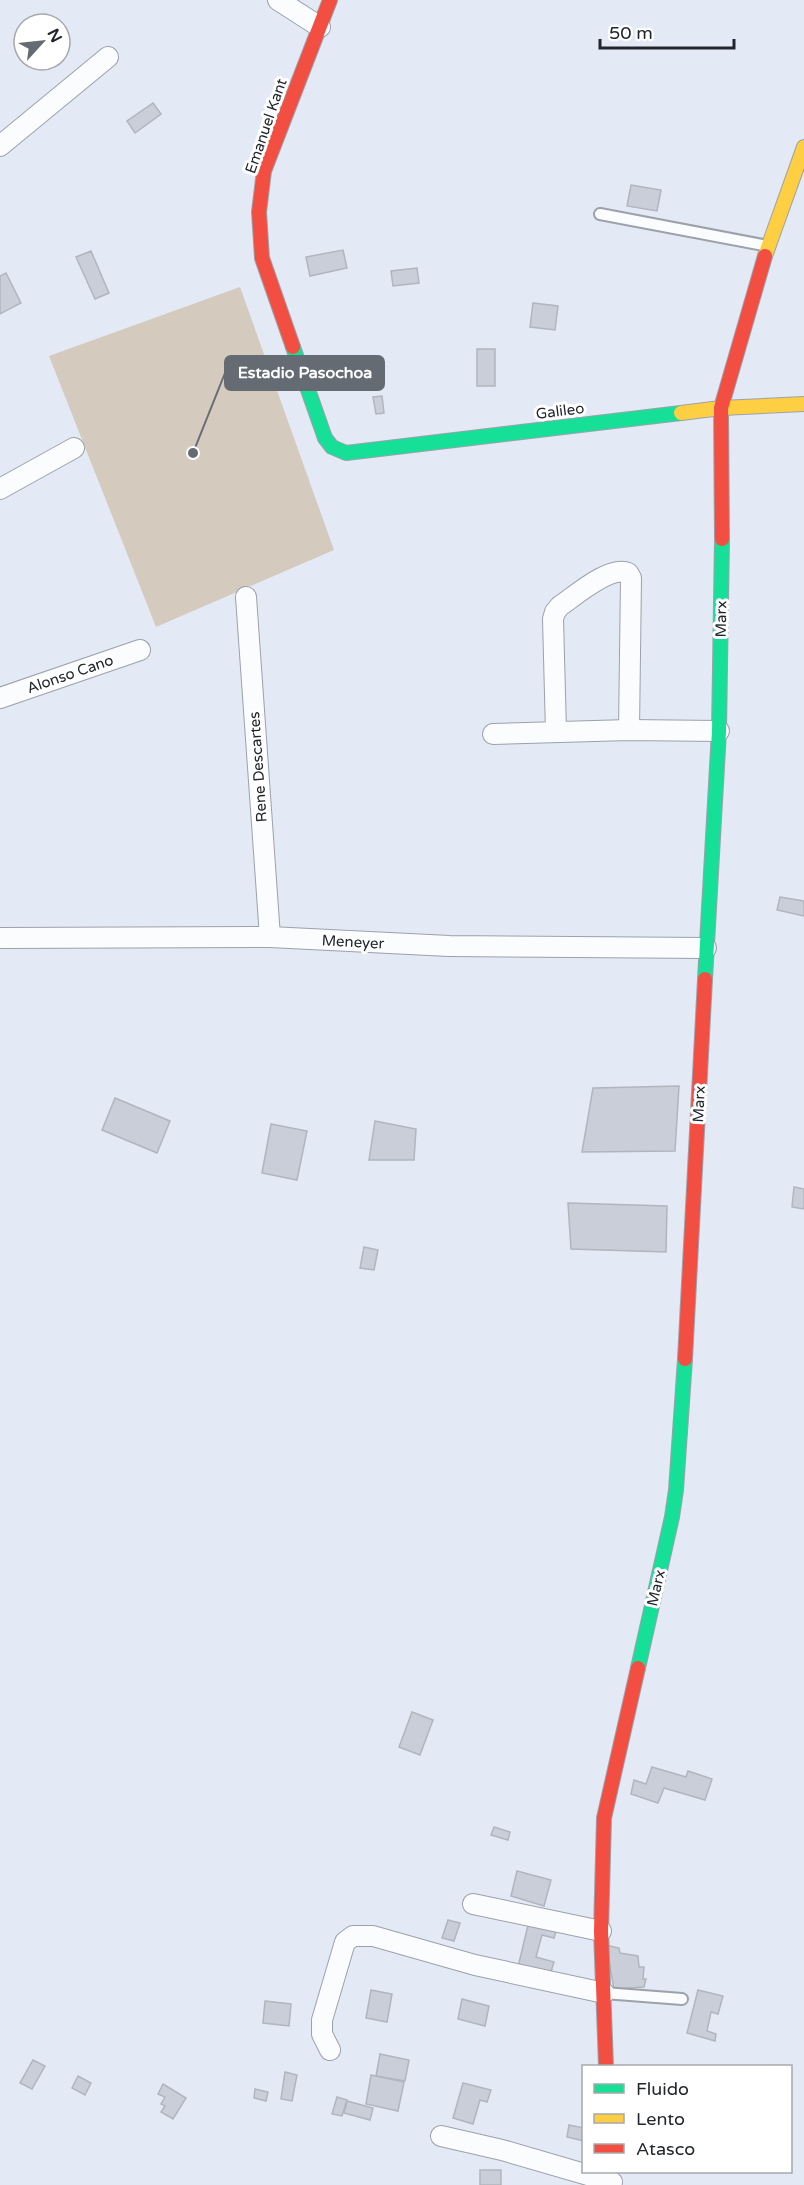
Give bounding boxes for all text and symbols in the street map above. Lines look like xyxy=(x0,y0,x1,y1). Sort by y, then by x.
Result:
north arrow xyxy=(12,12,72,72)
scale bar xyxy=(600,12,734,50)
text: 50 m xyxy=(609,22,653,44)
text: N xyxy=(43,25,66,46)
street label: Emanuel Kant xyxy=(241,76,291,176)
callout: Estadio Pasochoa xyxy=(225,356,384,390)
text: Estadio Pasochoa xyxy=(238,363,372,383)
street label: Galileo xyxy=(535,399,585,423)
street label: Marx xyxy=(712,600,730,638)
street label: Alonso Cano xyxy=(24,651,116,697)
street label: Rene Descartes xyxy=(245,711,271,823)
street label: Meneyer xyxy=(321,931,385,953)
street label: Marx xyxy=(689,1085,709,1123)
street label: Marx xyxy=(643,1568,669,1608)
legend xyxy=(582,2065,792,2173)
text: Fluido xyxy=(636,2078,689,2100)
text: Lento xyxy=(636,2108,685,2130)
text: Atasco xyxy=(636,2138,695,2160)

